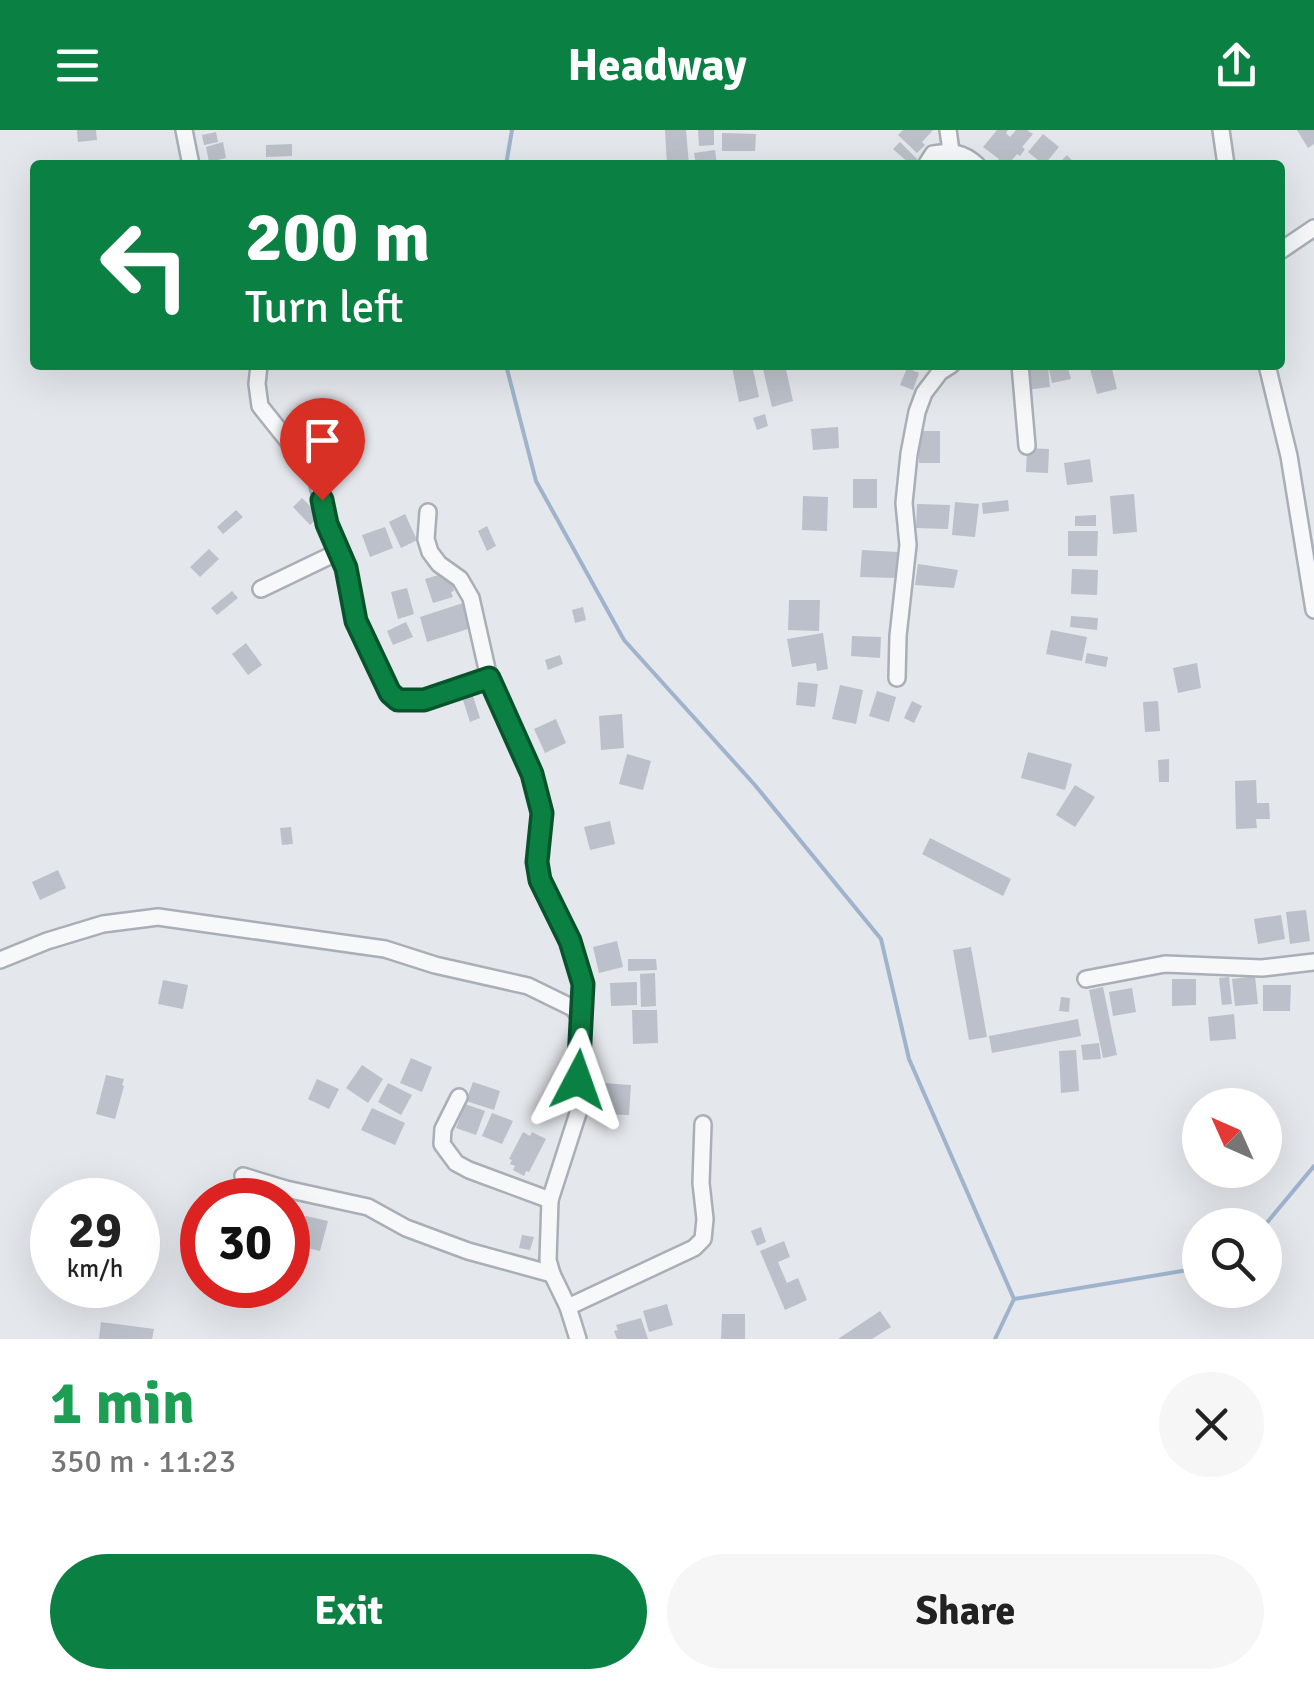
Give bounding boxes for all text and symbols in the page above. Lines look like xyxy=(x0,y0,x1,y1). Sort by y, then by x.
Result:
icon: menu xyxy=(50,38,105,93)
text: Headway xyxy=(567,38,747,93)
icon: share xyxy=(1209,38,1264,93)
text: 200 m xyxy=(245,194,430,280)
icon: left xyxy=(80,200,210,330)
text: Turn left xyxy=(245,280,404,335)
pin xyxy=(280,398,365,501)
icon: arrive xyxy=(295,413,350,468)
position arrow xyxy=(526,1028,630,1132)
north arrow xyxy=(1182,1088,1282,1188)
map controls xyxy=(1182,1088,1282,1308)
speed limit sign: 30 xyxy=(180,1178,310,1308)
text: 29 xyxy=(68,1200,122,1262)
button: search xyxy=(1182,1208,1282,1308)
text: km/h xyxy=(67,1253,123,1284)
text: 1 min xyxy=(50,1367,195,1441)
button: close xyxy=(1159,1372,1264,1477)
text: 350 m · 11:23 xyxy=(50,1442,236,1481)
button: Exit xyxy=(50,1554,647,1669)
button: Share xyxy=(667,1554,1264,1669)

